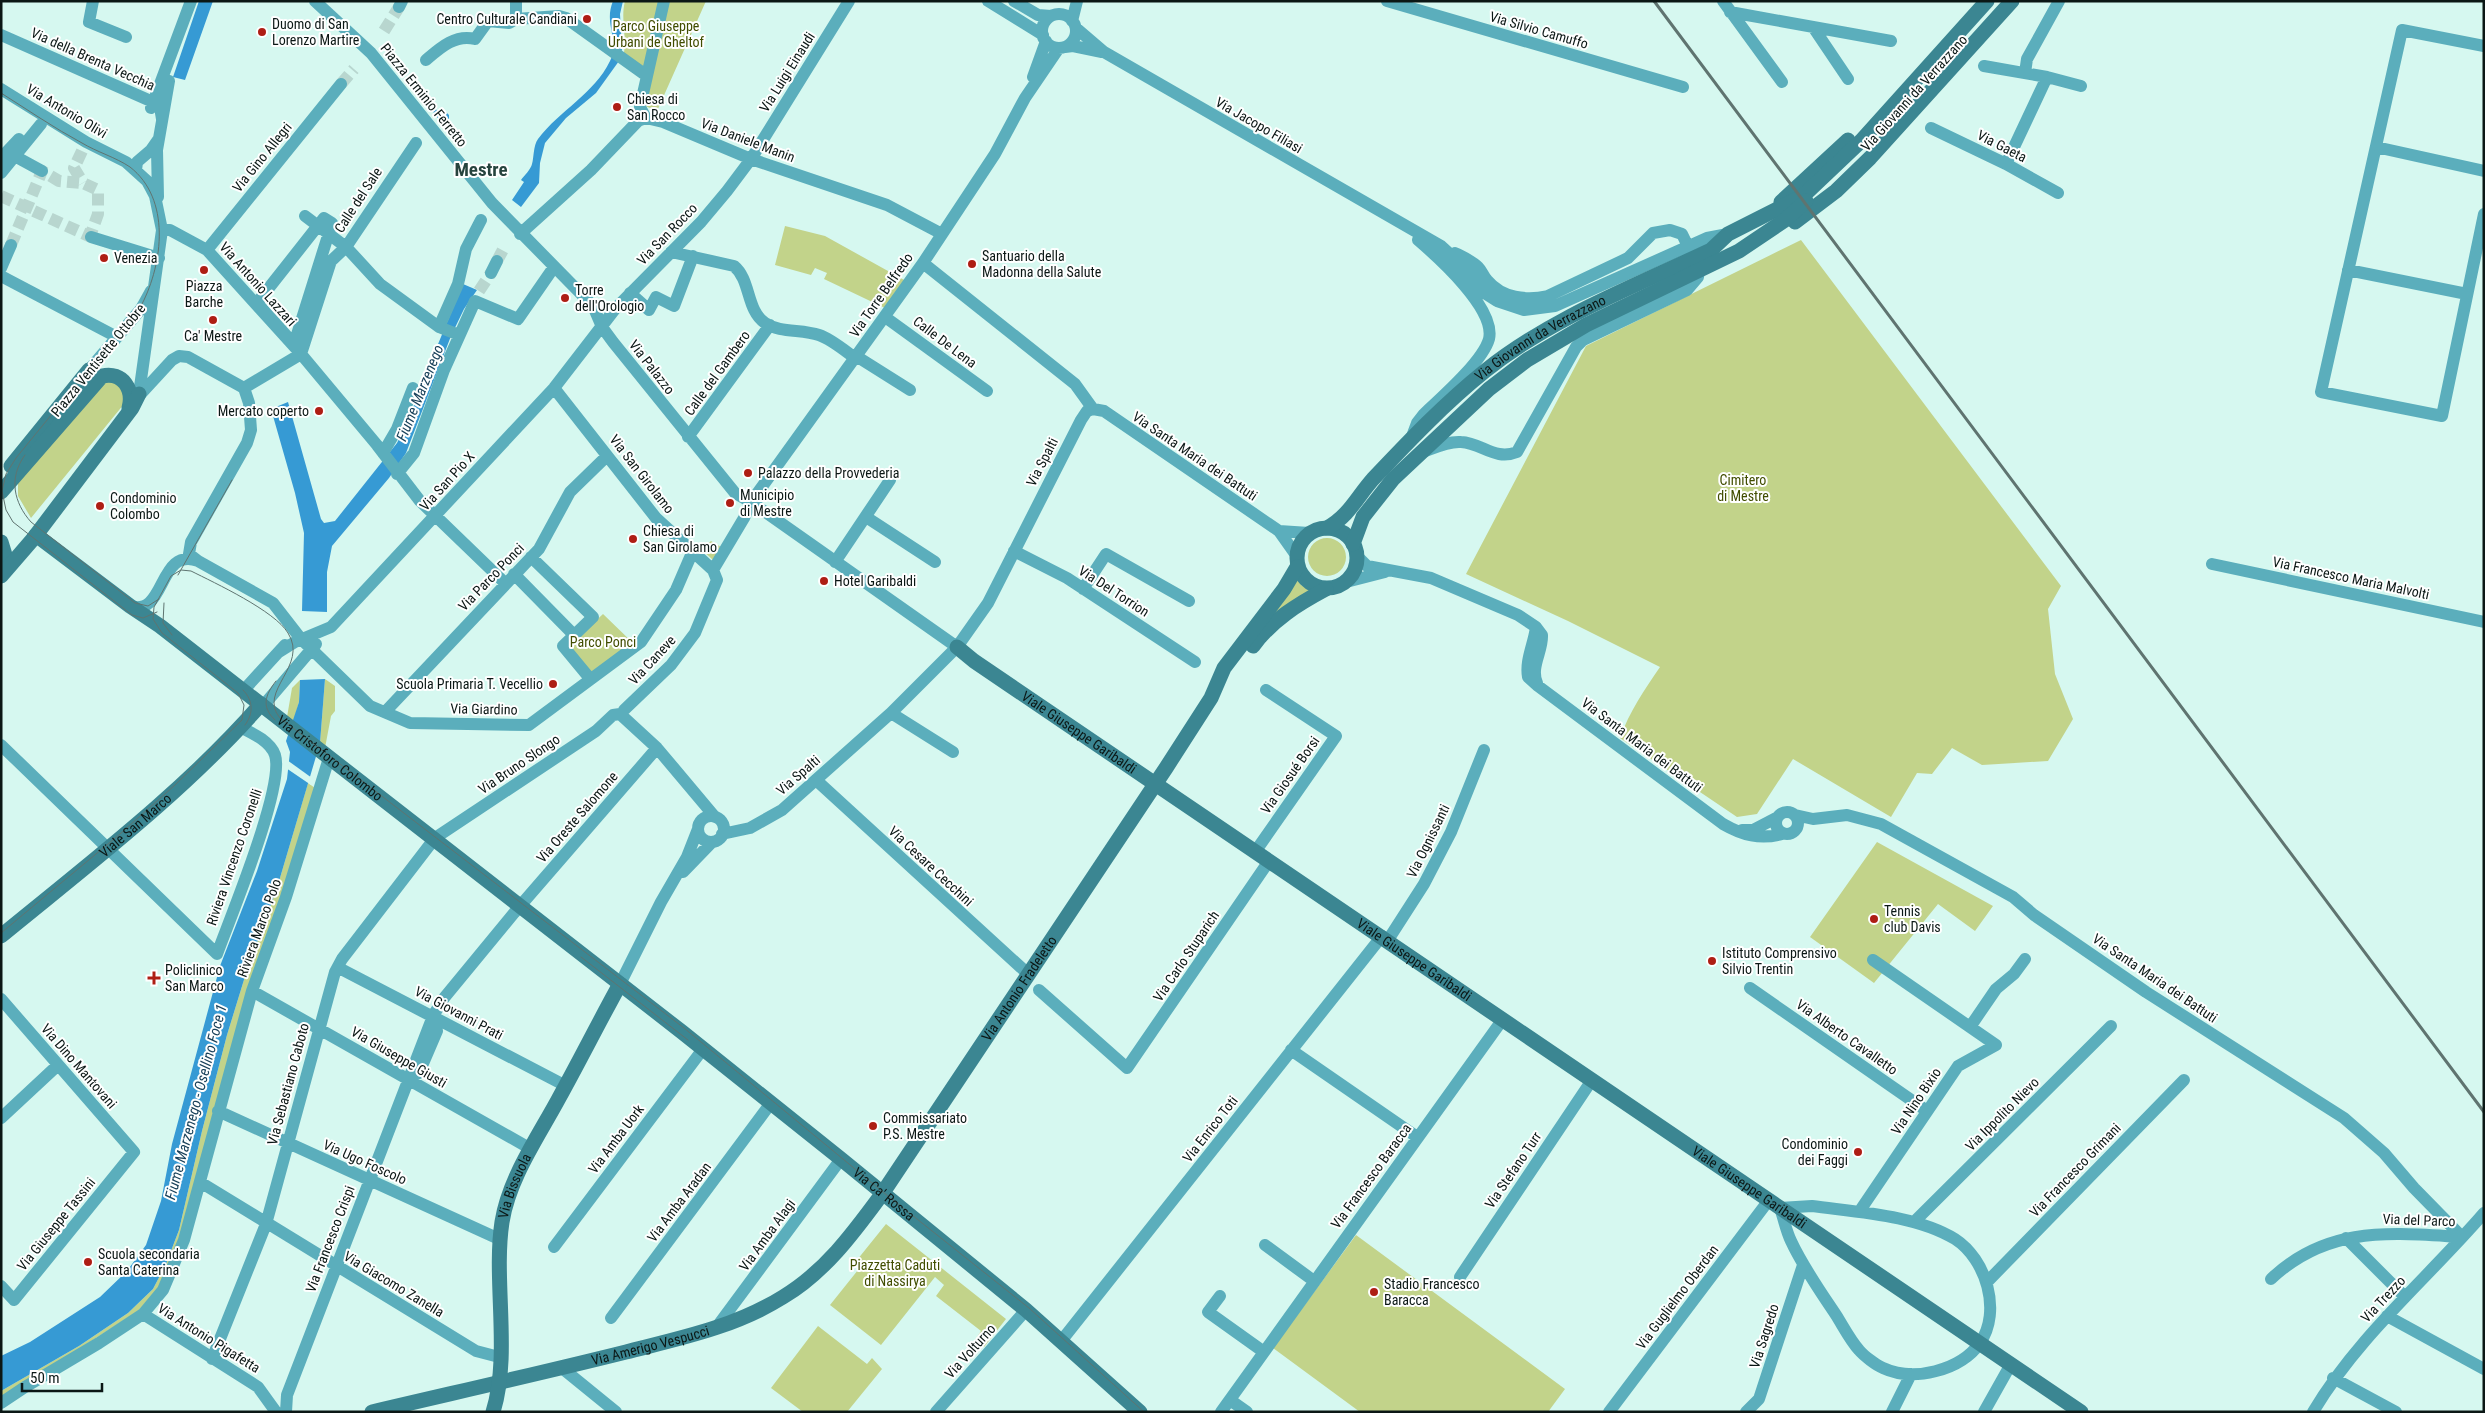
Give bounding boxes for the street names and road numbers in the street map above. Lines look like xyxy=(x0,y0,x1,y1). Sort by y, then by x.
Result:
street label: Via Silvio Camuffo xyxy=(1488,8,1590,52)
street label: Via della Brenta Vecchia xyxy=(29,24,157,94)
street label: Via Luigi Einaudi xyxy=(756,29,818,115)
street label: Via Giovanni da Verrazzano xyxy=(1858,32,1970,154)
street label: Piazza Erminio Ferretto xyxy=(377,40,471,150)
street label: Via Antonio Olivi xyxy=(24,81,110,141)
street label: Via Jacopo Filiasi xyxy=(1213,94,1305,156)
street label: Via Daniele Manin xyxy=(699,115,797,165)
street label: Via Gino Allegri xyxy=(229,119,295,195)
street label: Via Gaeta xyxy=(1975,127,2029,165)
street label: Calle del Sale xyxy=(331,164,385,236)
street label: Via San Rocco xyxy=(634,200,700,268)
street label: Via Antonio Lazzari xyxy=(216,239,300,329)
street label: Via Torre Belfredo xyxy=(846,250,916,340)
street label: Via Giovanni da Verrazzano xyxy=(1472,292,1608,384)
street label: Piazza Ventisette Ottobre xyxy=(48,300,149,420)
street label: Calle De Lena xyxy=(910,313,980,371)
street label: Calle del Gambero xyxy=(681,327,753,419)
street label: Via Palazzo xyxy=(626,337,678,397)
street label: Via Santa Maria dei Battuti xyxy=(1130,408,1260,504)
street label: Via San Girolamo xyxy=(606,432,678,516)
street label: Via Spalti xyxy=(1023,435,1061,489)
street label: Via San Pio X xyxy=(416,448,478,514)
street label: Via Parco Ponci xyxy=(455,540,527,614)
street label: Via Francesco Maria Malvolti xyxy=(2271,554,2431,602)
street label: Via Del Torrion xyxy=(1076,562,1152,620)
street label: Via Caneve xyxy=(625,632,679,688)
street label: Viale Giuseppe Garibaldi xyxy=(1019,688,1139,777)
street label: Via Santa Maria dei Battuti xyxy=(1578,694,1706,796)
street label: Via Giardino xyxy=(450,700,518,718)
street label: Via Cristoforo Colombo xyxy=(274,712,386,804)
street label: Via Bruno Slongo xyxy=(475,731,563,797)
street label: Via Giosué Borsi xyxy=(1257,733,1323,817)
street label: Via Spalti xyxy=(773,752,823,798)
street label: Via Oreste Salomone xyxy=(533,768,621,866)
street label: Riviera Vincenzo Coronelli xyxy=(203,787,265,927)
street label: Viale San Marco xyxy=(96,790,175,861)
street label: Via Ognissanti xyxy=(1403,802,1453,880)
street label: Via Cesare Cecchini xyxy=(885,823,977,909)
street label: Riviera Marco Polo xyxy=(234,877,284,979)
street label: Via Carlo Stuparich xyxy=(1150,908,1222,1004)
street label: Viale Giuseppe Garibaldi xyxy=(1354,915,1475,1004)
street label: Via Santa Maria dei Battuti xyxy=(2090,930,2220,1026)
street label: Via Antonio Fradeletto xyxy=(978,933,1060,1044)
street label: Via Giovanni Prati xyxy=(412,983,506,1043)
street label: Via Alberto Cavalletto xyxy=(1793,996,1901,1078)
street label: Via Dino Mantovani xyxy=(38,1020,120,1112)
street label: Via Sebastiano Caboto xyxy=(264,1021,312,1147)
street label: Via Giuseppe Giusti xyxy=(348,1023,450,1091)
street label: Via Nino Bixio xyxy=(1888,1065,1944,1137)
street label: Via Ippolito Nievo xyxy=(1962,1074,2042,1154)
street label: Via Enrico Toti xyxy=(1179,1093,1241,1165)
street label: Via Amba Uork xyxy=(585,1101,647,1177)
street label: Via Francesco Baracca xyxy=(1328,1120,1414,1232)
street label: Via Francesco Grimani xyxy=(2026,1120,2124,1220)
street label: Via Stefano Turr xyxy=(1482,1129,1544,1211)
street label: Via Ugo Foscolo xyxy=(321,1136,409,1188)
street label: Viale Giuseppe Garibaldi xyxy=(1689,1142,1810,1232)
street label: Via Bissuola xyxy=(495,1151,534,1220)
street label: Via Amba Aradan xyxy=(644,1159,714,1245)
street label: Via Ca' Rossa xyxy=(850,1164,918,1224)
street label: Via Giuseppe Tassini xyxy=(14,1174,98,1274)
street label: Via Francesco Crispi xyxy=(302,1183,358,1295)
street label: Via Amba Alagi xyxy=(736,1196,798,1274)
street label: Via del Parco xyxy=(2382,1211,2456,1229)
street label: Via Guglielmo Oberdan xyxy=(1633,1242,1721,1352)
street label: Via Giacomo Zanella xyxy=(341,1248,447,1320)
street label: Via Trezzo xyxy=(2358,1273,2408,1325)
street label: Via Antonio Pigafetta xyxy=(155,1300,263,1376)
street label: Via Sagredo xyxy=(1746,1302,1782,1370)
street label: Via Volturno xyxy=(941,1320,999,1382)
street label: Via Amerigo Vespucci xyxy=(590,1322,711,1368)

